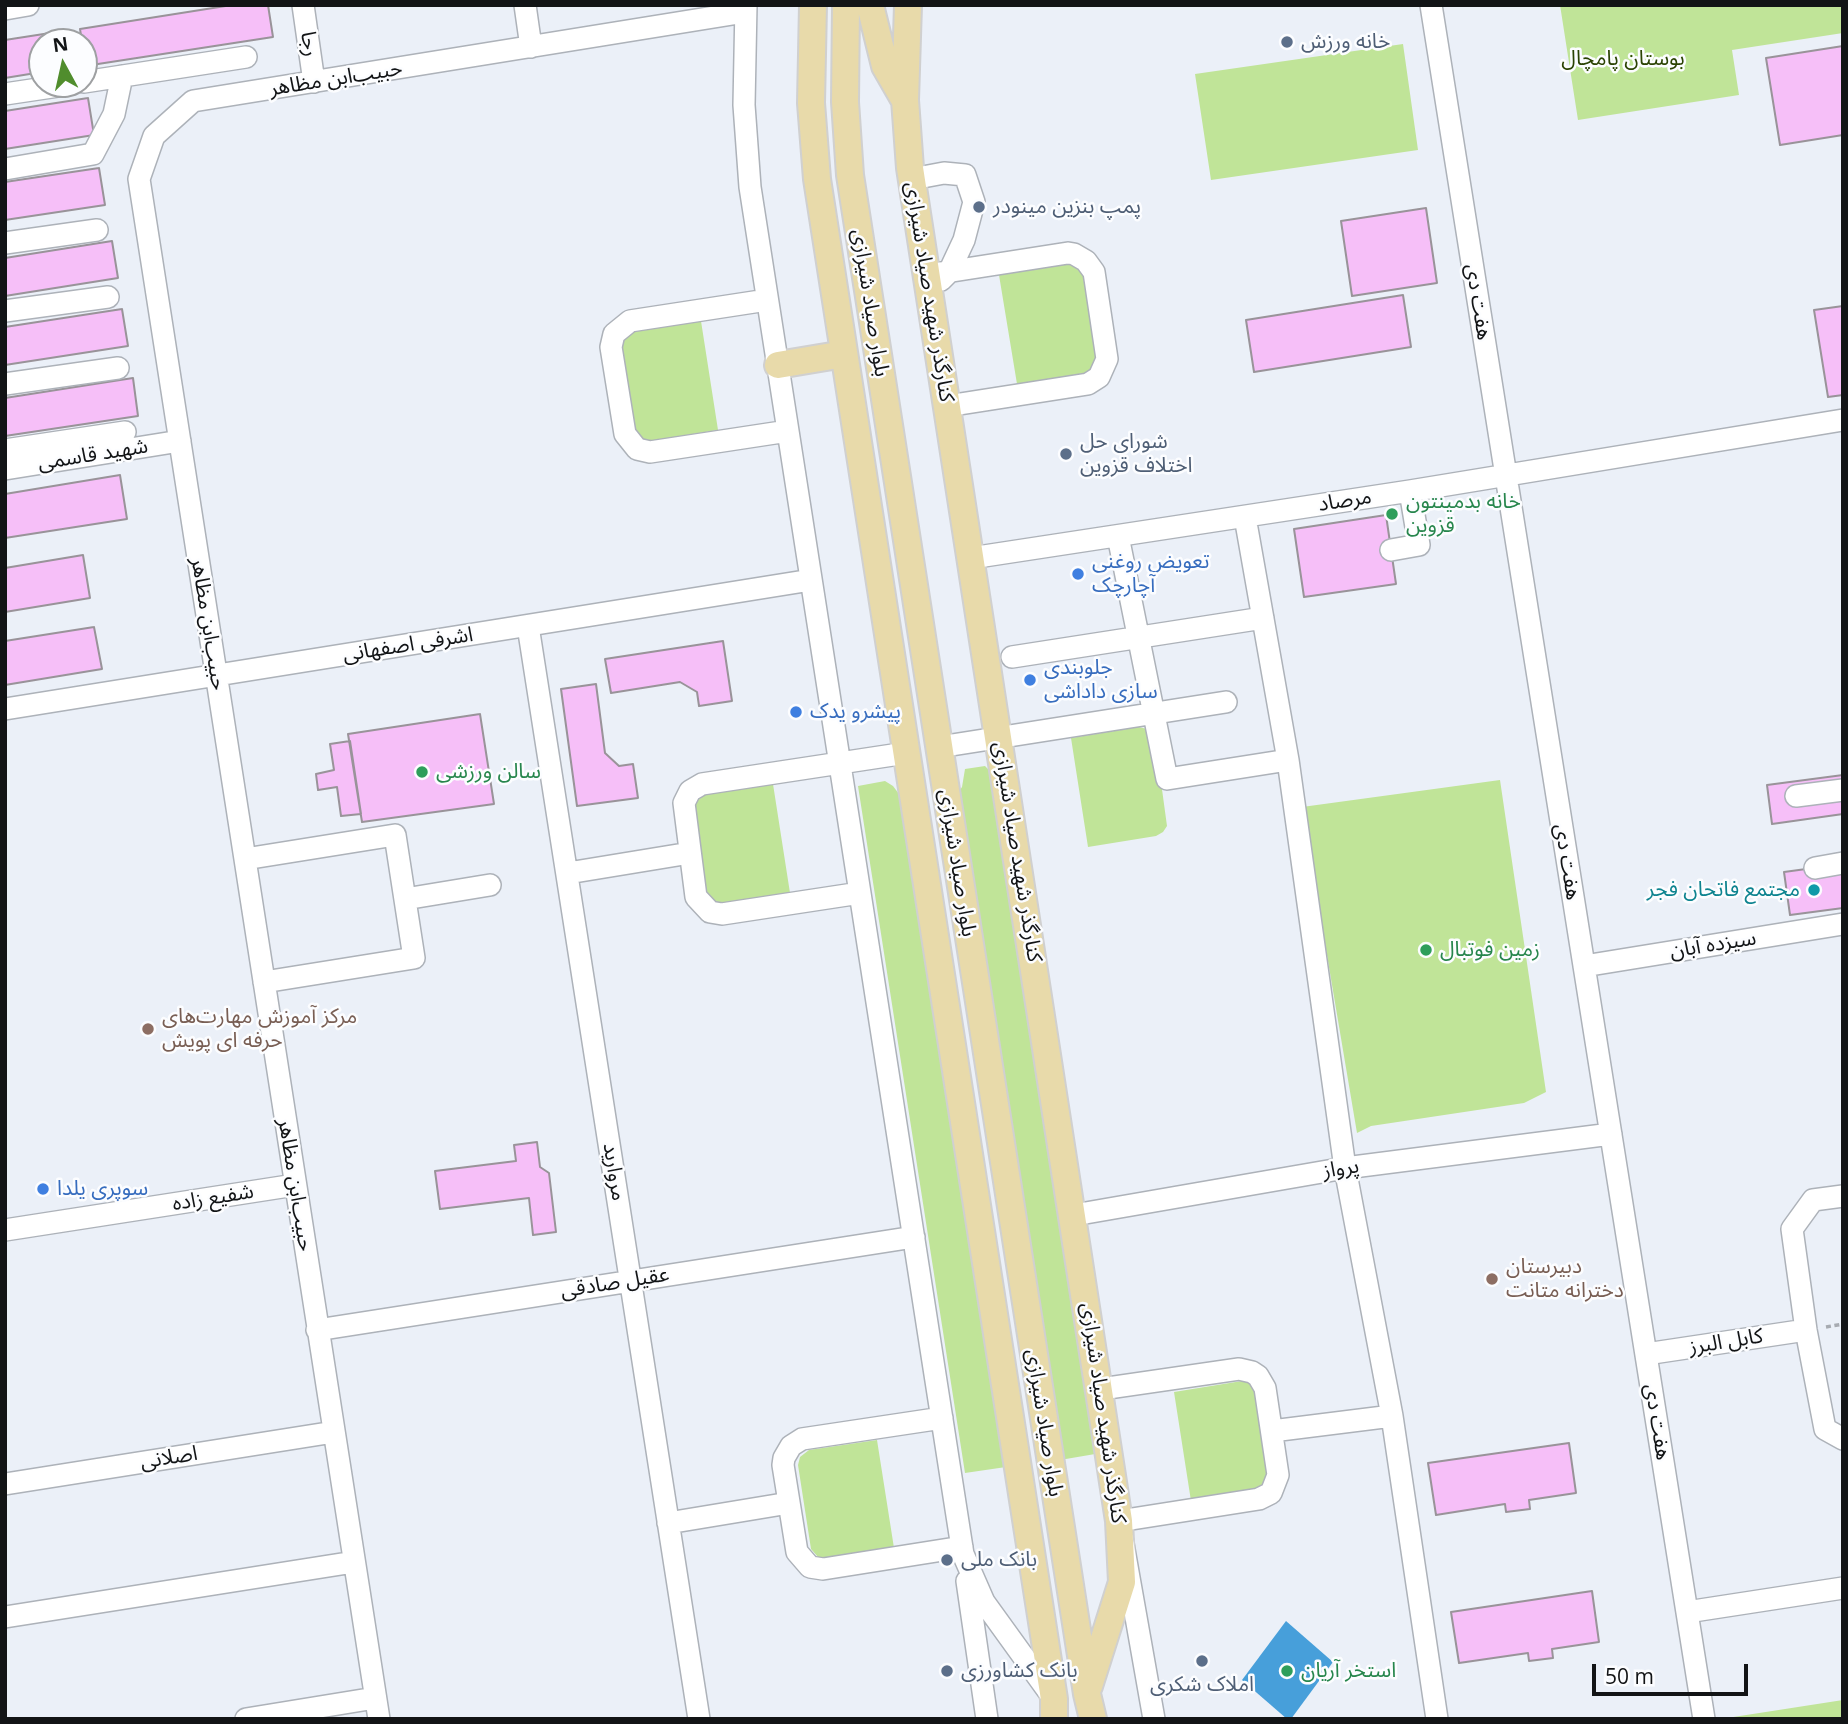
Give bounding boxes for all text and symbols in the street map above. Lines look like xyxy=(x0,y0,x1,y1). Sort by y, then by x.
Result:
north arrow xyxy=(28,28,98,98)
place label: خانه ورزش xyxy=(1301,29,1390,55)
text: N xyxy=(51,30,70,58)
street label: رجا xyxy=(295,30,323,58)
marker: خانه ورزش xyxy=(1279,34,1295,50)
park label: بوستان پامچال xyxy=(1561,46,1685,72)
street label: حبیب‌ابن مظاهر xyxy=(268,56,404,102)
street label: کنارگذر شهید صیاد شیرازی xyxy=(899,180,959,404)
place label: پمپ بنزین مینودر xyxy=(993,194,1141,220)
marker: پمپ بنزین مینودر xyxy=(971,199,987,215)
street label: بلوار صیاد شیرازی xyxy=(846,227,894,379)
street label: هفت دی xyxy=(1460,262,1496,342)
place label: شورای حل اختلاف قزوین xyxy=(1080,429,1193,479)
street label: شهید قاسمی xyxy=(36,434,150,476)
marker: شورای حل اختلاف قزوین xyxy=(1058,446,1074,462)
street label: مرصاد xyxy=(1316,484,1374,518)
place label: خانه بدمینتون قزوین xyxy=(1406,489,1521,539)
marker: خانه بدمینتون قزوین xyxy=(1384,506,1400,522)
place label: تعویض روغنی آچارچک xyxy=(1092,549,1210,599)
street label: حبیب‌ابن مظاهر xyxy=(185,556,231,692)
marker: تعویض روغنی آچارچک xyxy=(1070,566,1086,582)
street label: اشرفی اصفهانی xyxy=(341,622,475,668)
place label: جلوبندی سازی داداشی xyxy=(1044,655,1158,705)
marker: جلوبندی سازی داداشی xyxy=(1022,672,1038,688)
place label: پیشرو یدک xyxy=(810,699,901,725)
marker: پیشرو یدک xyxy=(788,704,804,720)
street label: کنارگذر شهید صیاد شیرازی xyxy=(987,740,1047,964)
place label: سالن ورزشی xyxy=(436,759,541,785)
marker: سالن ورزشی xyxy=(414,764,430,780)
street label: بلوار صیاد شیرازی xyxy=(933,787,981,939)
street label: هفت دی xyxy=(1549,822,1585,902)
place label: مجتمع فاتحان فجر xyxy=(1647,877,1800,903)
marker: مجتمع فاتحان فجر xyxy=(1806,882,1822,898)
street label: سیزده آبان xyxy=(1668,926,1758,964)
place label: زمین فوتبال xyxy=(1440,937,1540,963)
marker: زمین فوتبال xyxy=(1418,942,1434,958)
place label: مرکز آموزش مهارت‌های حرفه ای پویش xyxy=(162,1004,357,1054)
marker: مرکز آموزش مهارت‌های حرفه ای پویش xyxy=(140,1021,156,1037)
street label: حبیب‌ابن مظاهر xyxy=(272,1117,318,1253)
street label: مروارید xyxy=(597,1141,631,1203)
street label: پرواز xyxy=(1321,1154,1361,1184)
place label: سوپری یلدا xyxy=(57,1176,148,1202)
street label: شفیع زاده xyxy=(171,1179,255,1217)
marker: سوپری یلدا xyxy=(35,1181,51,1197)
place label: دبیرستان دخترانه متانت xyxy=(1506,1254,1624,1304)
street label: عقیل صادقی xyxy=(559,1262,671,1304)
marker: دبیرستان دخترانه متانت xyxy=(1484,1271,1500,1287)
street label: کنارگذر شهید صیاد شیرازی xyxy=(1075,1301,1131,1525)
street label: کابل البرز xyxy=(1687,1324,1765,1360)
street label: بلوار صیاد شیرازی xyxy=(1020,1347,1068,1499)
street label: هفت دی xyxy=(1639,1382,1675,1462)
street label: اصلانی xyxy=(139,1441,199,1475)
place label: بانک ملی xyxy=(961,1547,1037,1573)
marker: بانک ملی xyxy=(939,1552,955,1568)
scale bar xyxy=(1596,1650,1752,1694)
marker: املاک شکری xyxy=(1194,1653,1210,1669)
place label: بانک کشاورزی xyxy=(961,1658,1078,1684)
place label: استخر آریان xyxy=(1301,1658,1396,1684)
text: 50 m xyxy=(1605,1662,1654,1690)
marker: بانک کشاورزی xyxy=(939,1663,955,1679)
marker: استخر آریان xyxy=(1279,1663,1295,1679)
place label: املاک شکری xyxy=(1150,1672,1254,1698)

